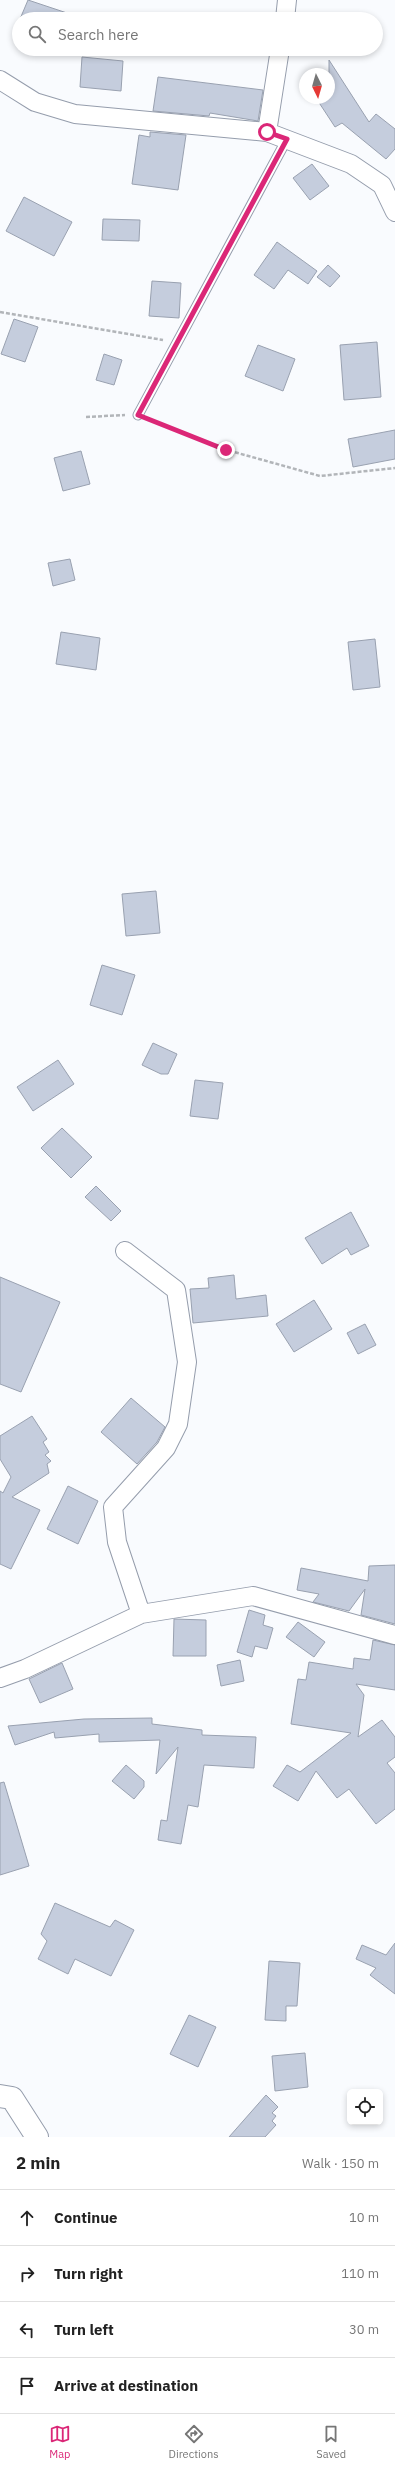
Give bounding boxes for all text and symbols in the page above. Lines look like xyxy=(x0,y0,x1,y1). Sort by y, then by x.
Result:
search box xyxy=(12,12,383,56)
icon: search xyxy=(26,23,48,45)
text: Search here xyxy=(58,25,138,44)
north arrow xyxy=(299,68,335,104)
route start xyxy=(258,123,276,141)
route end xyxy=(217,441,235,459)
map controls xyxy=(347,2089,383,2125)
button: locate xyxy=(347,2089,383,2125)
text: 2 min xyxy=(16,2152,60,2174)
text: Walk · 150 m xyxy=(302,2155,379,2172)
icon: ahead xyxy=(16,2207,38,2229)
text: Continue xyxy=(54,2208,118,2227)
text: 10 m xyxy=(349,2209,379,2226)
icon: right xyxy=(16,2263,38,2285)
text: Turn right xyxy=(54,2264,123,2283)
text: 110 m xyxy=(341,2265,379,2282)
icon: left xyxy=(16,2319,38,2341)
text: Turn left xyxy=(54,2320,114,2339)
text: 30 m xyxy=(349,2321,379,2338)
icon: arrive xyxy=(16,2375,38,2397)
text: Arrive at destination xyxy=(54,2376,198,2395)
tab: Map xyxy=(49,2423,71,2461)
tab: Directions xyxy=(169,2423,219,2461)
tab: Saved xyxy=(316,2423,346,2461)

